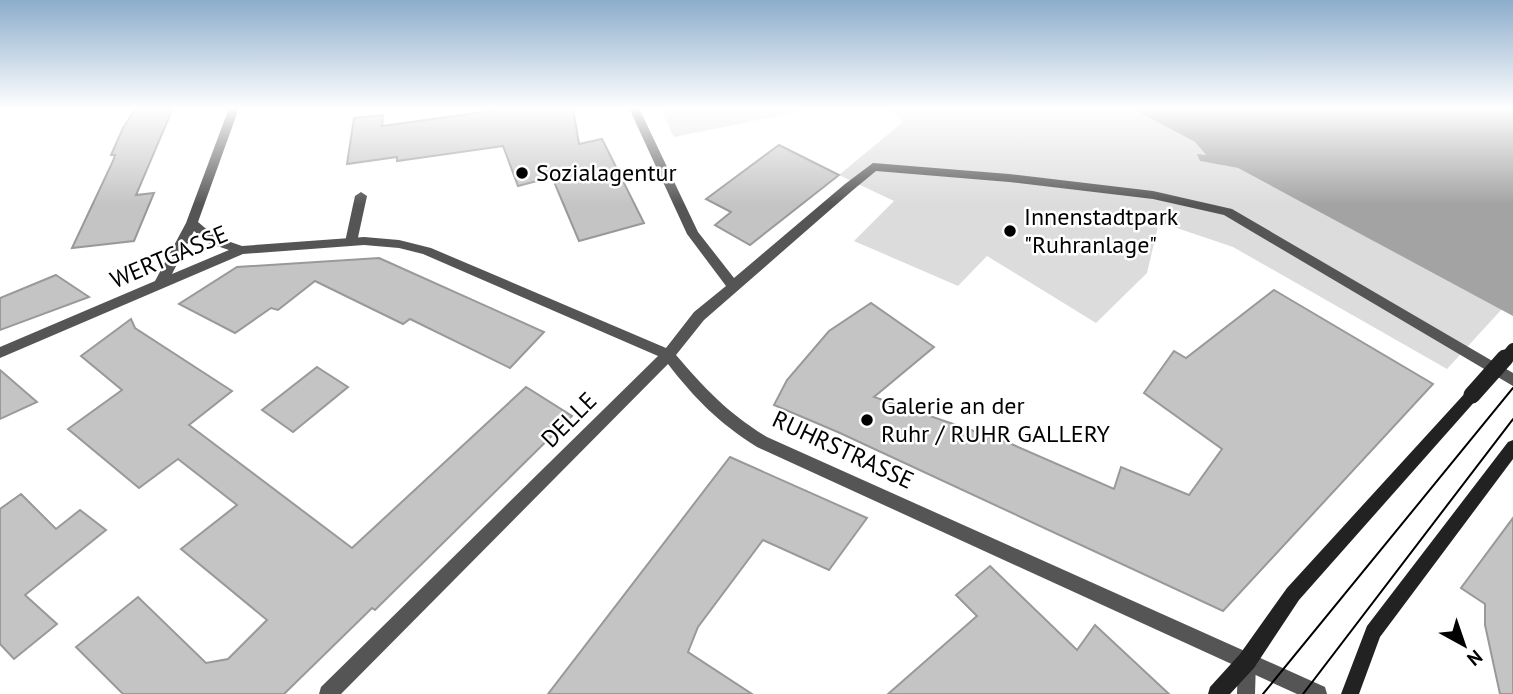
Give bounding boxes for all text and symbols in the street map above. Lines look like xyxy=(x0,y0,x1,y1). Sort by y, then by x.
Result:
place label: Sozialagentur xyxy=(536,157,677,188)
marker: Sozialagentur xyxy=(514,165,530,181)
place label: Innenstadtpark "Ruhranlage" xyxy=(1024,201,1179,260)
street label: WERTGASSE xyxy=(105,218,232,295)
marker: Innenstadtpark "Ruhranlage" xyxy=(1002,223,1018,239)
street label: DELLE xyxy=(534,385,603,454)
place label: Galerie an der Ruhr / RUHR GALLERY xyxy=(881,390,1111,449)
street label: RUHRSTRASSE xyxy=(768,403,919,496)
marker: Galerie an der Ruhr / RUHR GALLERY xyxy=(859,412,875,428)
north arrow xyxy=(1429,610,1499,680)
text: N xyxy=(1462,645,1487,671)

